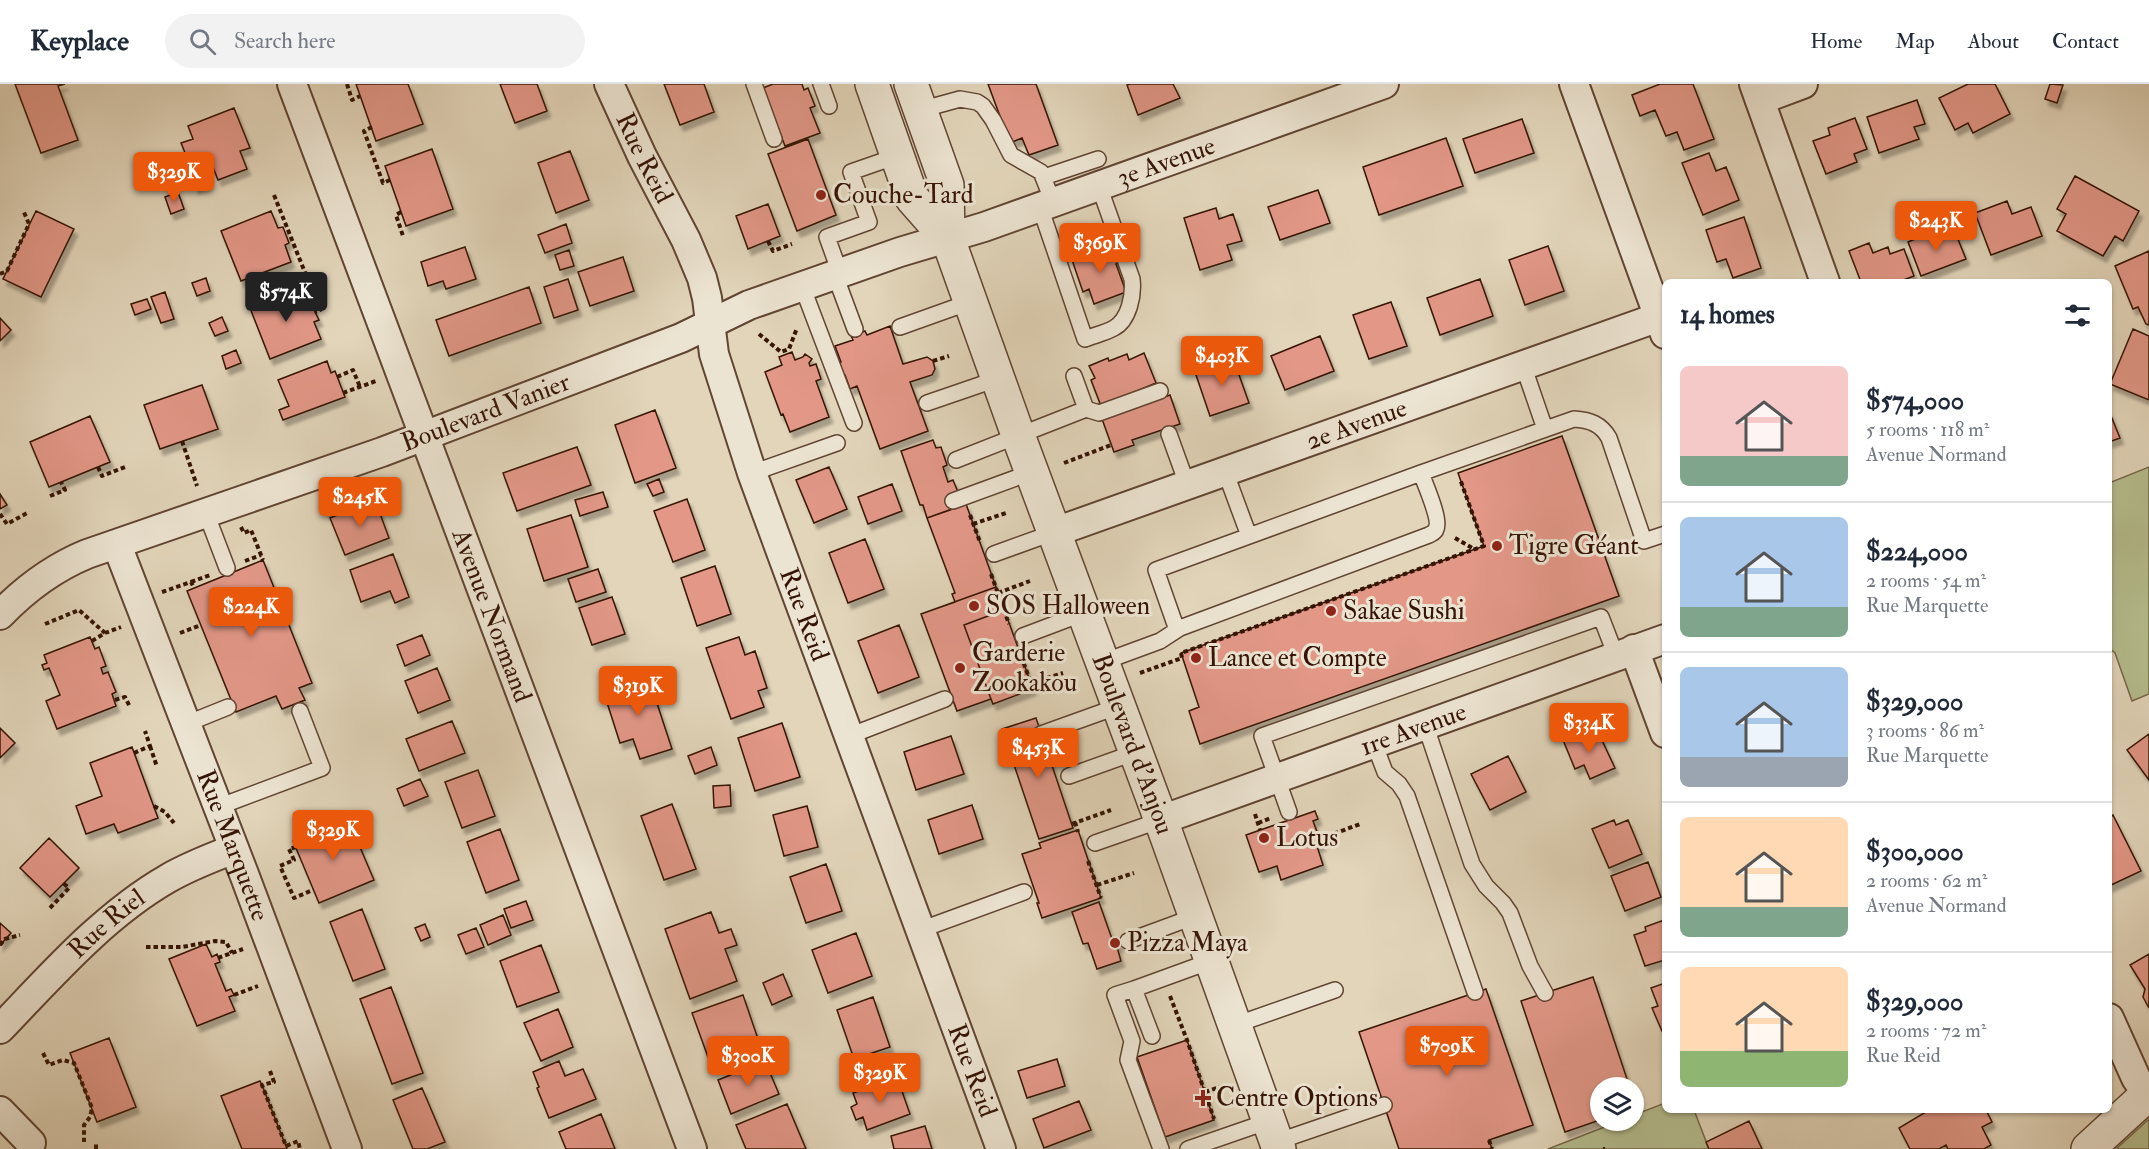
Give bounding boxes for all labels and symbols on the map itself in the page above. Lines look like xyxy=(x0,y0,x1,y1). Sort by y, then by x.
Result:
street label: Rue Reid xyxy=(608,108,680,209)
street label: 3e Avenue xyxy=(1113,130,1220,194)
pin: $329K xyxy=(132,152,216,203)
place label: Couche-Tard xyxy=(833,179,974,211)
marker: Couche-Tard xyxy=(814,188,828,202)
pin: $243K xyxy=(1894,201,1978,252)
pin: $369K xyxy=(1058,223,1142,274)
pin: $574K xyxy=(244,272,328,323)
pin: $403K xyxy=(1180,336,1264,387)
street label: Boulevard Vanier xyxy=(397,366,575,459)
street label: 2e Avenue xyxy=(1302,392,1411,457)
pin: $245K xyxy=(318,477,402,528)
street label: Avenue Normand xyxy=(444,524,539,707)
place label: Tigre Géant xyxy=(1509,530,1639,562)
marker: Tigre Géant xyxy=(1490,539,1504,553)
street label: Rue Reid xyxy=(772,563,836,666)
pin: $224K xyxy=(209,587,293,638)
place label: SOS Halloween xyxy=(986,590,1150,622)
place label: Sakae Sushi xyxy=(1343,595,1465,627)
marker: SOS Halloween xyxy=(967,599,981,613)
marker: Sakae Sushi xyxy=(1324,604,1338,618)
place label: Garderie Zookakou xyxy=(972,637,1077,699)
place label: Lance et Compte xyxy=(1208,642,1387,675)
street label: Boulevard d'Anjou xyxy=(1085,649,1181,839)
marker: Lance et Compte xyxy=(1189,651,1203,665)
marker: Garderie Zookakou xyxy=(953,661,967,675)
pin: $319K xyxy=(596,666,680,717)
street label: 1re Avenue xyxy=(1356,696,1471,763)
pin: $334K xyxy=(1547,703,1631,754)
pin: $453K xyxy=(996,728,1080,779)
street label: Rue Marquette xyxy=(189,765,276,926)
pin: $329K xyxy=(291,810,375,861)
place label: Lotus xyxy=(1276,822,1338,854)
marker: Lotus xyxy=(1257,831,1271,845)
street label: Rue Riel xyxy=(61,882,152,965)
place label: Pizza Maya xyxy=(1127,927,1248,959)
marker: Pizza Maya xyxy=(1108,936,1122,950)
street label: Rue Reid xyxy=(940,1019,1004,1122)
pin: $709K xyxy=(1405,1026,1489,1077)
pin: $300K xyxy=(706,1036,790,1087)
pin: $329K xyxy=(838,1053,922,1104)
place label: Centre Options xyxy=(1216,1082,1378,1115)
marker: Centre Options xyxy=(1194,1089,1212,1107)

